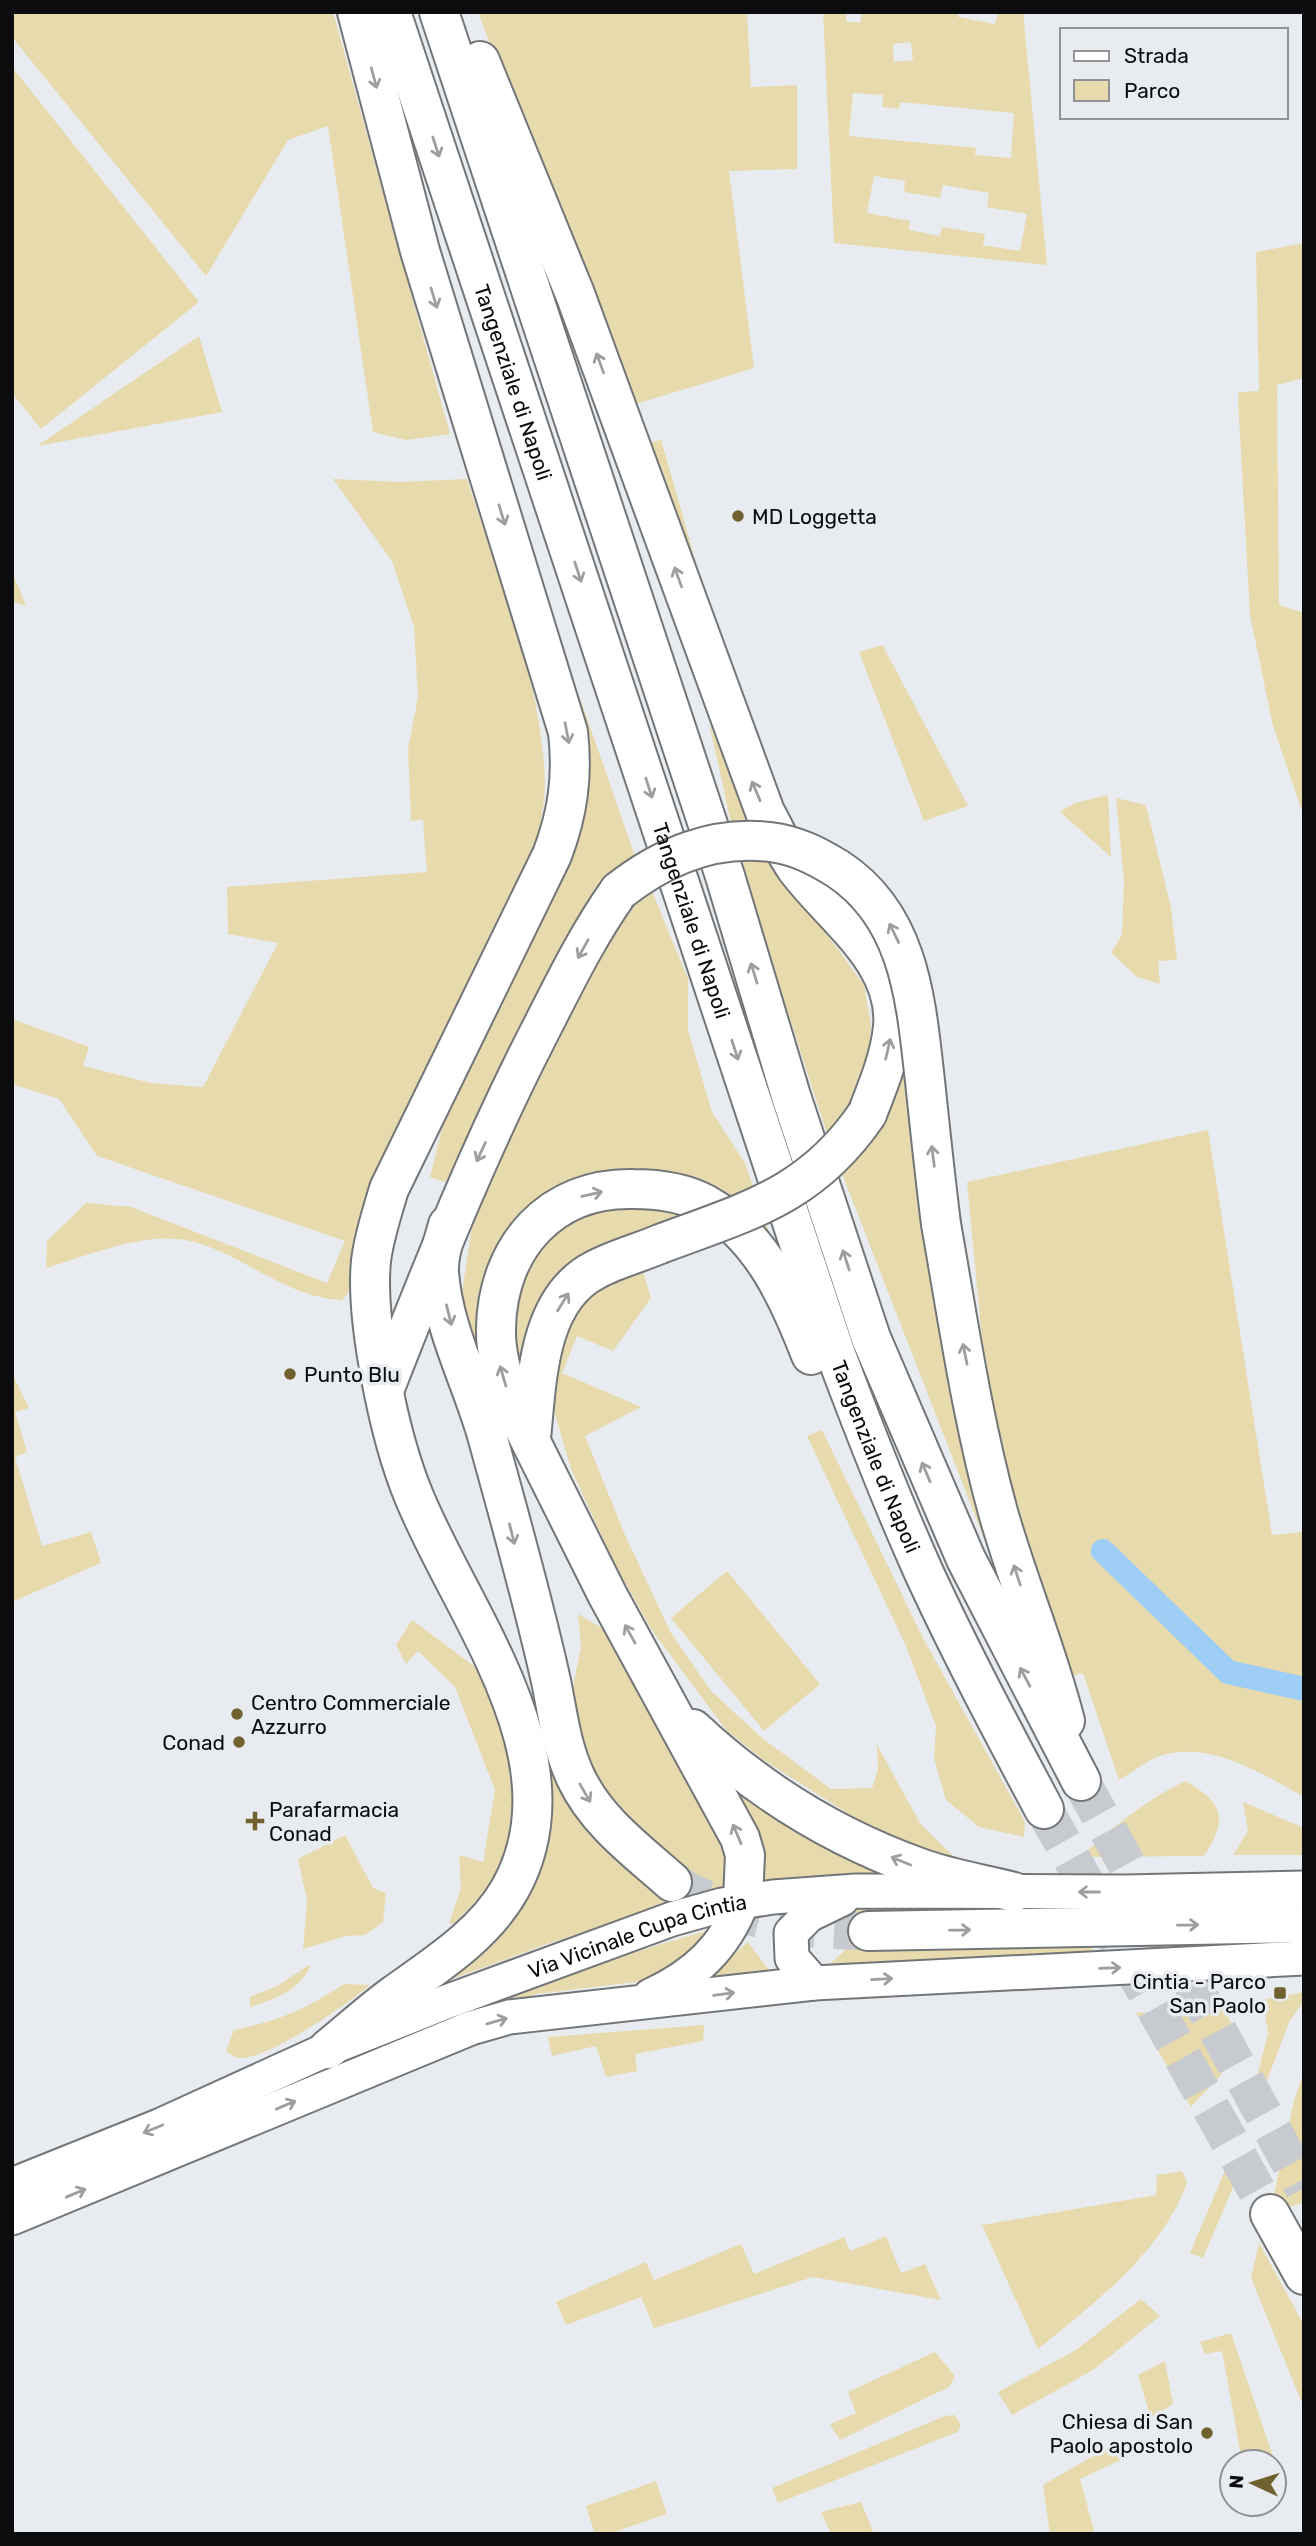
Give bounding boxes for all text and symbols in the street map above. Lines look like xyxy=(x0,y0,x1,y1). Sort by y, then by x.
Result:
legend xyxy=(1060,28,1288,119)
text: Strada xyxy=(1124,43,1189,68)
one-way arrow xyxy=(368,66,381,89)
text: Parco xyxy=(1124,78,1180,103)
one-way arrow xyxy=(431,135,443,157)
street label: Tangenziale di Napoli xyxy=(470,281,558,483)
one-way arrow xyxy=(429,286,442,308)
one-way arrow xyxy=(593,353,605,375)
one-way arrow xyxy=(496,504,509,526)
place label: MD Loggetta xyxy=(752,504,877,529)
marker: MD Loggetta xyxy=(730,508,746,524)
one-way arrow xyxy=(573,560,585,582)
one-way arrow xyxy=(671,567,683,589)
one-way arrow xyxy=(561,721,574,744)
one-way arrow xyxy=(644,776,656,798)
one-way arrow xyxy=(749,780,762,802)
street label: Tangenziale di Napoli xyxy=(648,819,736,1022)
one-way arrow xyxy=(887,923,900,944)
one-way arrow xyxy=(576,938,590,959)
one-way arrow xyxy=(746,963,759,985)
one-way arrow xyxy=(882,1038,896,1061)
one-way arrow xyxy=(730,1039,743,1061)
one-way arrow xyxy=(474,1141,487,1162)
one-way arrow xyxy=(926,1145,939,1168)
one-way arrow xyxy=(580,1187,603,1200)
one-way arrow xyxy=(838,1249,851,1271)
one-way arrow xyxy=(556,1293,571,1312)
one-way arrow xyxy=(443,1304,456,1326)
one-way arrow xyxy=(958,1343,971,1366)
street label: Tangenziale di Napoli xyxy=(827,1357,926,1556)
place label: Punto Blu xyxy=(304,1362,400,1387)
marker: Punto Blu xyxy=(282,1366,298,1382)
one-way arrow xyxy=(496,1366,509,1388)
one-way arrow xyxy=(919,1462,932,1484)
one-way arrow xyxy=(506,1522,519,1545)
one-way arrow xyxy=(1010,1565,1023,1587)
one-way arrow xyxy=(622,1624,636,1644)
one-way arrow xyxy=(1018,1667,1032,1688)
place label: Centro Commerciale Azzurro xyxy=(251,1690,451,1739)
marker: Centro Commerciale Azzurro xyxy=(229,1706,245,1722)
place label: Conad xyxy=(162,1730,225,1755)
marker: Conad xyxy=(231,1734,247,1750)
one-way arrow xyxy=(578,1783,592,1803)
place label: Parafarmacia Conad xyxy=(269,1797,399,1846)
marker: Parafarmacia Conad xyxy=(247,1813,263,1829)
one-way arrow xyxy=(730,1824,743,1845)
one-way arrow xyxy=(891,1853,913,1866)
one-way arrow xyxy=(1077,1885,1100,1899)
street label: Via Vicinale Cupa Cintia xyxy=(524,1889,748,1983)
one-way arrow xyxy=(1176,1918,1199,1932)
one-way arrow xyxy=(949,1923,972,1936)
one-way arrow xyxy=(1098,1962,1121,1975)
place label: Cintia - Parco San Paolo xyxy=(1133,1969,1266,2018)
one-way arrow xyxy=(871,1973,894,1986)
marker: Cintia - Parco San Paolo xyxy=(1272,1985,1288,2001)
one-way arrow xyxy=(712,1987,735,2000)
one-way arrow xyxy=(485,2013,507,2026)
one-way arrow xyxy=(274,2098,296,2111)
one-way arrow xyxy=(142,2123,164,2136)
one-way arrow xyxy=(65,2186,86,2199)
place label: Chiesa di San Paolo apostolo xyxy=(1049,2409,1193,2458)
marker: Chiesa di San Paolo apostolo xyxy=(1199,2425,1215,2441)
north arrow xyxy=(1218,2448,1288,2518)
text: N xyxy=(1225,2474,1248,2489)

